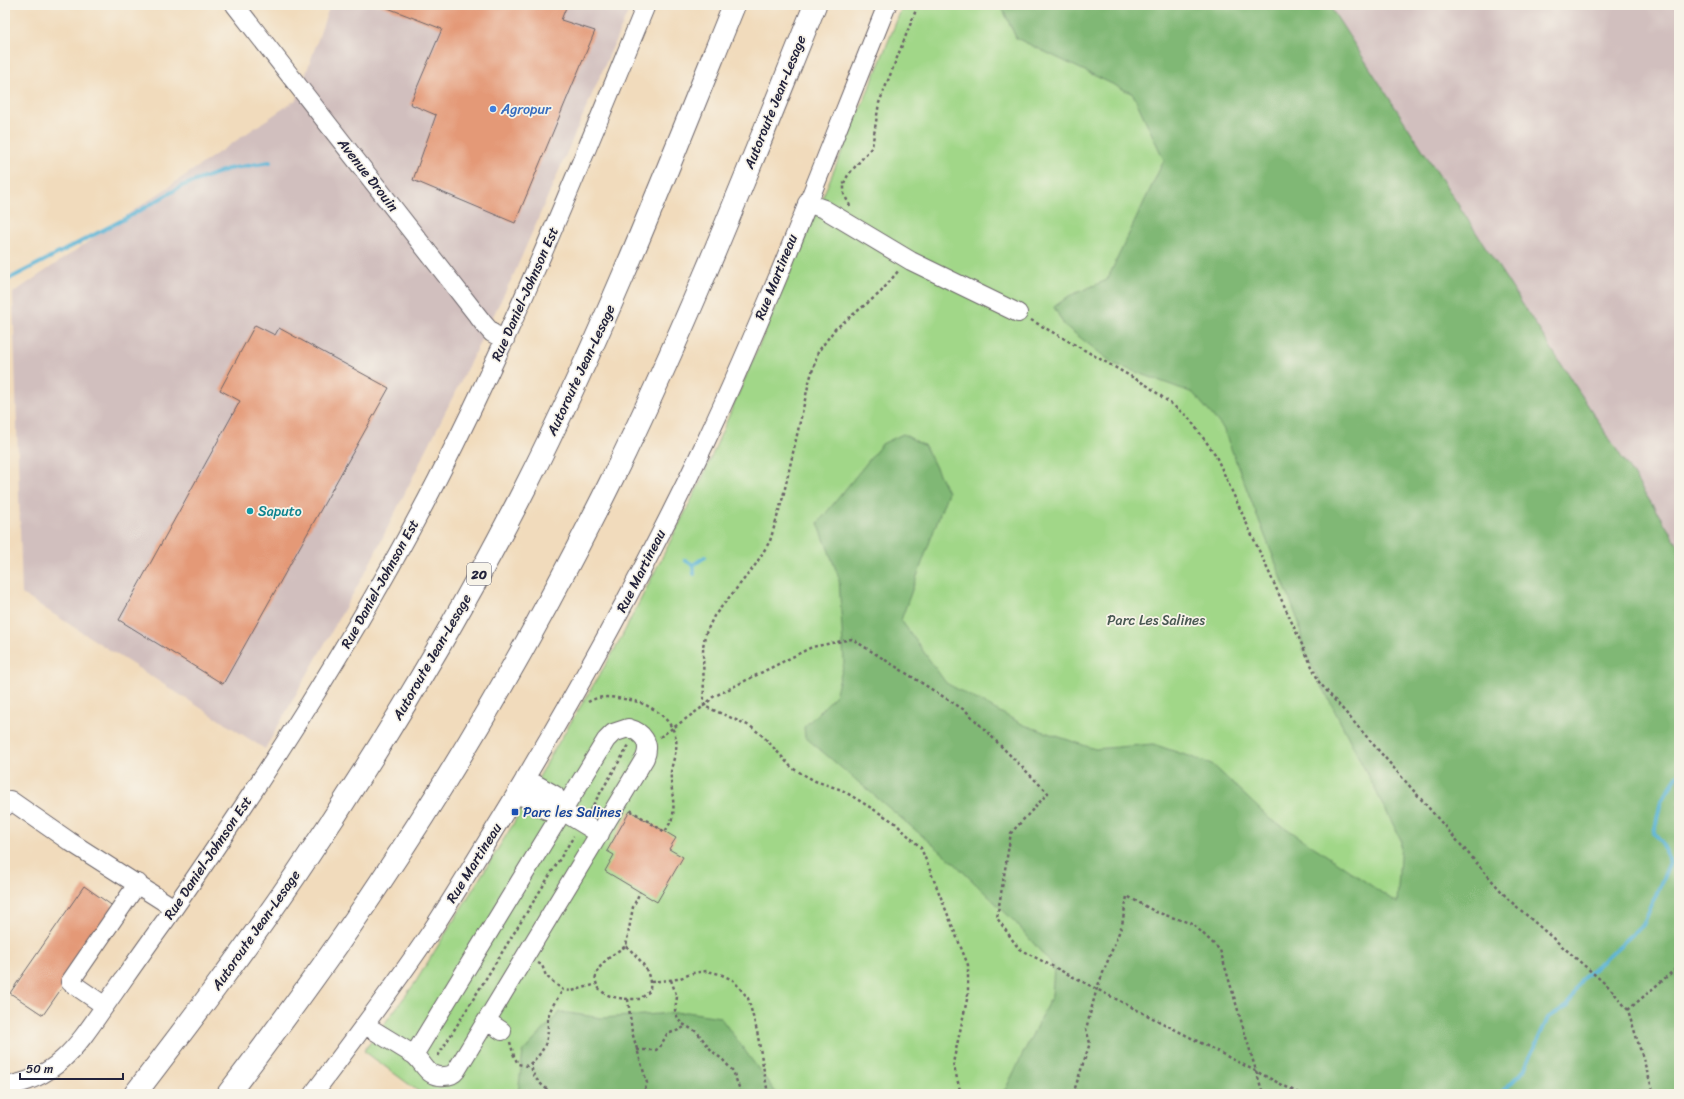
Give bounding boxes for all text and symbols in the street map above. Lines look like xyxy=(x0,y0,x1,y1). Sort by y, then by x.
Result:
street label: Autoroute Jean-Lesage xyxy=(736,31,813,174)
place label: Agropur xyxy=(500,97,552,122)
marker: Agropur xyxy=(488,104,498,114)
street label: Avenue Drouin xyxy=(330,132,405,218)
street label: Rue Daniel-Johnson Est xyxy=(484,223,566,365)
street label: Rue Martineau xyxy=(747,230,805,324)
street label: Autoroute Jean-Lesage xyxy=(539,300,622,441)
place label: Saputo xyxy=(258,499,302,524)
marker: Saputo xyxy=(245,506,255,516)
street label: Rue Daniel-Johnson Est xyxy=(334,515,426,653)
street label: Rue Martineau xyxy=(609,524,673,617)
road number: 20 xyxy=(467,563,491,585)
street label: Autoroute Jean-Lesage xyxy=(385,589,478,726)
park label: Parc Les Salines xyxy=(1107,608,1205,633)
street label: Rue Daniel-Johnson Est xyxy=(157,791,259,925)
place label: Parc les Salines xyxy=(523,800,622,825)
marker: Parc les Salines xyxy=(510,807,520,817)
street label: Rue Martineau xyxy=(439,817,509,908)
street label: Autoroute Jean-Lesage xyxy=(204,865,307,996)
scale bar xyxy=(20,1055,123,1081)
text: 50 m xyxy=(26,1058,53,1080)

